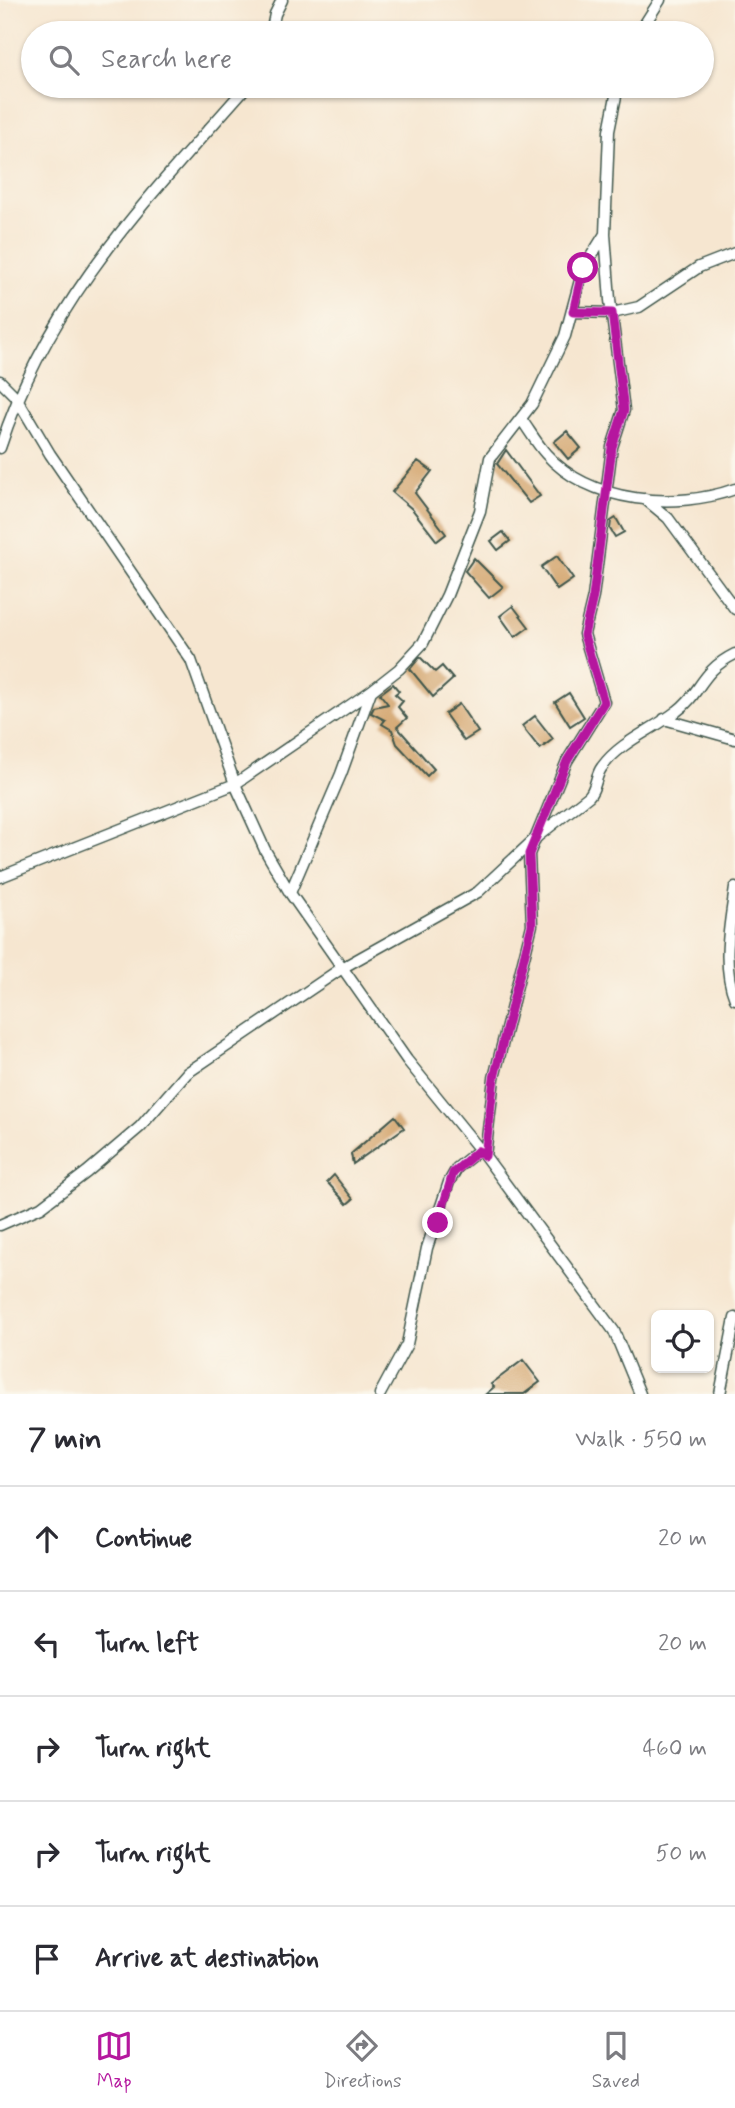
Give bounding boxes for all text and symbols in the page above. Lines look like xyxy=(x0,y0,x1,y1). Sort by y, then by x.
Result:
search box xyxy=(21,21,714,98)
icon: search xyxy=(45,41,83,79)
text: Search here xyxy=(101,43,232,77)
route start xyxy=(567,252,598,283)
route end xyxy=(422,1207,453,1238)
map controls xyxy=(651,1310,714,1373)
button: locate xyxy=(651,1310,714,1373)
text: 7 min xyxy=(28,1420,102,1459)
text: Walk · 550 m xyxy=(575,1425,707,1455)
icon: ahead xyxy=(28,1520,66,1558)
text: Continue xyxy=(95,1522,192,1556)
text: 20 m xyxy=(658,1524,707,1554)
icon: left xyxy=(28,1625,66,1663)
text: Turn left xyxy=(95,1627,199,1661)
text: 20 m xyxy=(658,1629,707,1659)
icon: right xyxy=(28,1730,66,1768)
text: Turn right xyxy=(95,1732,211,1766)
text: 460 m xyxy=(643,1734,707,1764)
icon: right xyxy=(28,1835,66,1873)
text: Turn right xyxy=(95,1837,211,1871)
text: 50 m xyxy=(656,1839,707,1869)
icon: arrive xyxy=(28,1940,66,1978)
text: Arrive at destination xyxy=(95,1942,319,1976)
tab: Map xyxy=(95,2027,133,2094)
tab: Directions xyxy=(323,2027,402,2094)
tab: Saved xyxy=(592,2027,640,2094)

